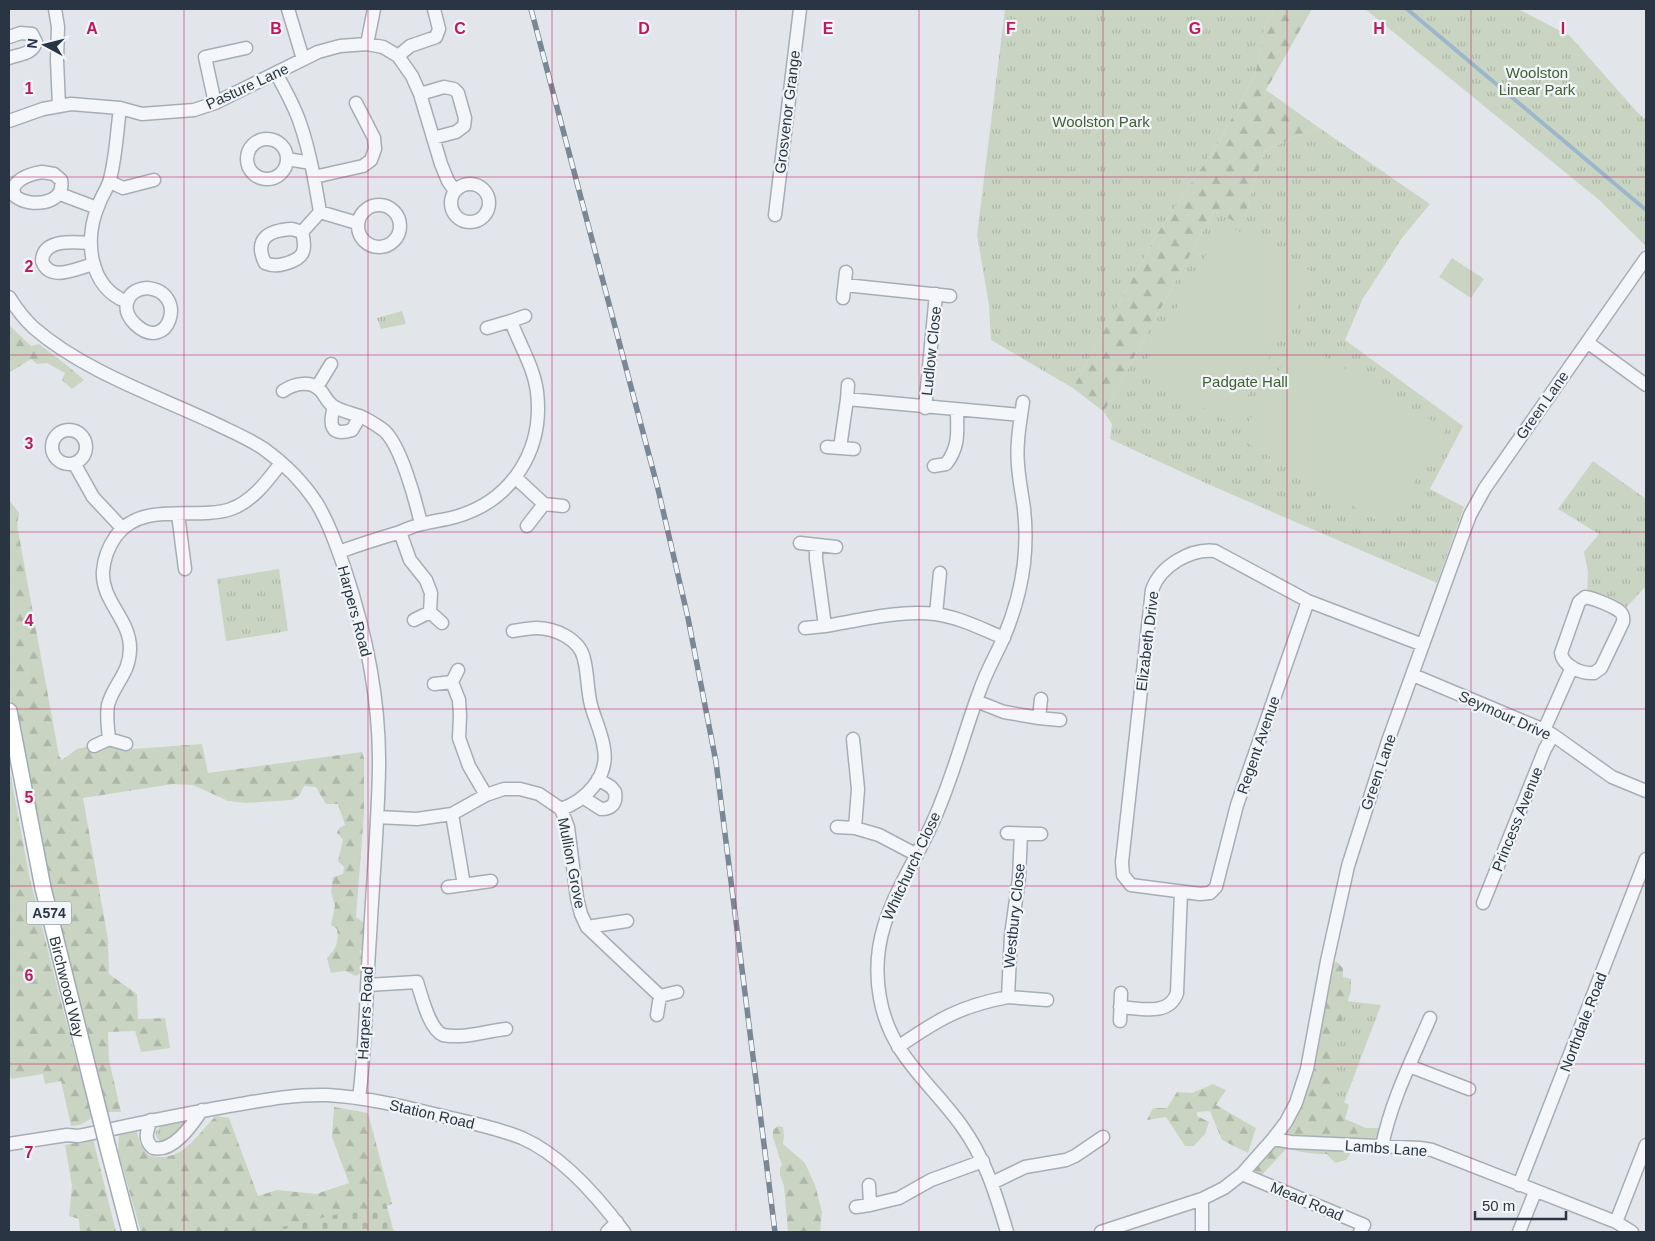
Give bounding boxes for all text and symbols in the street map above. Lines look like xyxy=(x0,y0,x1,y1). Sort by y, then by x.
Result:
north arrow xyxy=(20,20,70,70)
text: A xyxy=(86,20,98,37)
text: B xyxy=(270,20,282,37)
text: C xyxy=(454,20,466,37)
text: D xyxy=(638,20,650,37)
text: E xyxy=(823,20,834,37)
text: F xyxy=(1006,20,1016,37)
text: G xyxy=(1189,20,1201,37)
text: H xyxy=(1373,20,1385,37)
text: I xyxy=(1561,20,1565,37)
text: N xyxy=(24,37,41,49)
street label: Grosvenor Grange xyxy=(771,49,803,175)
street label: Pasture Lane xyxy=(203,59,291,113)
park label: Woolston Linear Park xyxy=(1499,64,1576,98)
text: 1 xyxy=(25,80,34,97)
park label: Woolston Park xyxy=(1052,113,1150,130)
text: 2 xyxy=(25,258,34,275)
street label: Ludlow Close xyxy=(918,305,944,397)
street label: Green Lane xyxy=(1512,368,1572,442)
park label: Padgate Hall xyxy=(1202,373,1288,390)
text: 3 xyxy=(25,435,34,452)
street label: Harpers Road xyxy=(335,564,375,658)
street label: Elizabeth Drive xyxy=(1132,590,1162,692)
text: 4 xyxy=(25,612,34,629)
street label: Seymour Drive xyxy=(1456,687,1554,743)
street label: Regent Avenue xyxy=(1233,694,1283,796)
street label: Green Lane xyxy=(1357,732,1399,812)
street label: Princess Avenue xyxy=(1488,764,1546,874)
text: 5 xyxy=(25,789,34,806)
street label: Whitchurch Close xyxy=(878,809,944,923)
street label: Mullion Grove xyxy=(555,816,589,910)
street label: Westbury Close xyxy=(1000,863,1028,969)
road number: A574 xyxy=(27,901,72,924)
street label: Birchwood Way xyxy=(47,934,89,1040)
street label: Harpers Road xyxy=(354,966,376,1060)
text: 6 xyxy=(25,967,34,984)
street label: Northdale Road xyxy=(1556,970,1610,1074)
street label: Station Road xyxy=(388,1096,476,1132)
street label: Lambs Lane xyxy=(1344,1137,1428,1159)
text: 7 xyxy=(25,1144,34,1161)
street label: Mead Road xyxy=(1268,1178,1346,1224)
scale bar xyxy=(1475,1188,1566,1220)
text: 50 m xyxy=(1482,1197,1515,1214)

